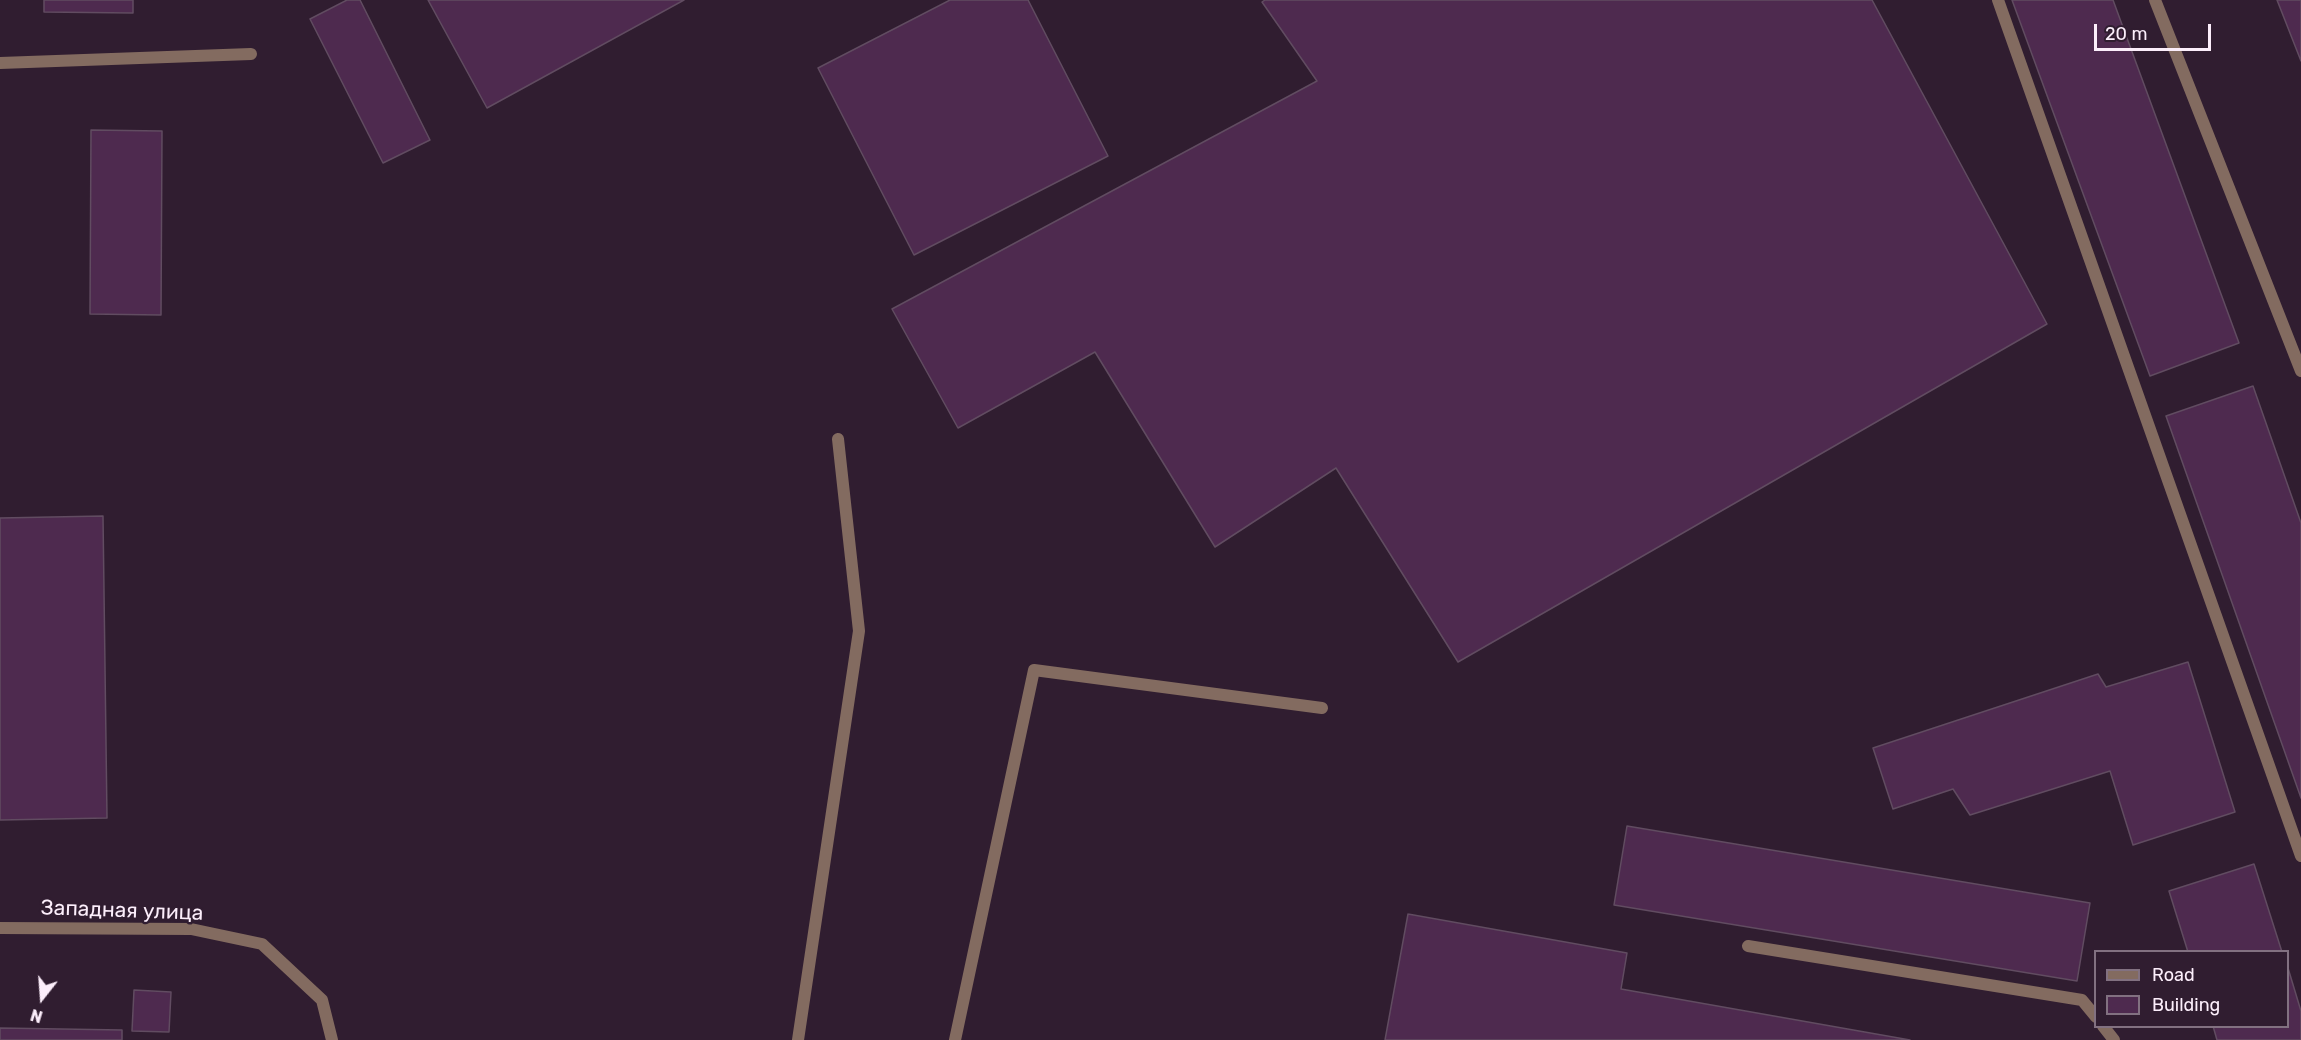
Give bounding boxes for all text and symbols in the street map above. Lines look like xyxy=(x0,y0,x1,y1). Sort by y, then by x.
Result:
scale bar xyxy=(2097,12,2214,50)
text: 20 m xyxy=(2105,23,2147,45)
street label: Западная улица xyxy=(40,896,204,926)
legend xyxy=(2094,950,2289,1028)
text: Road xyxy=(2152,964,2195,986)
north arrow xyxy=(12,968,72,1028)
text: Building xyxy=(2152,994,2220,1016)
text: N xyxy=(28,1005,45,1026)

